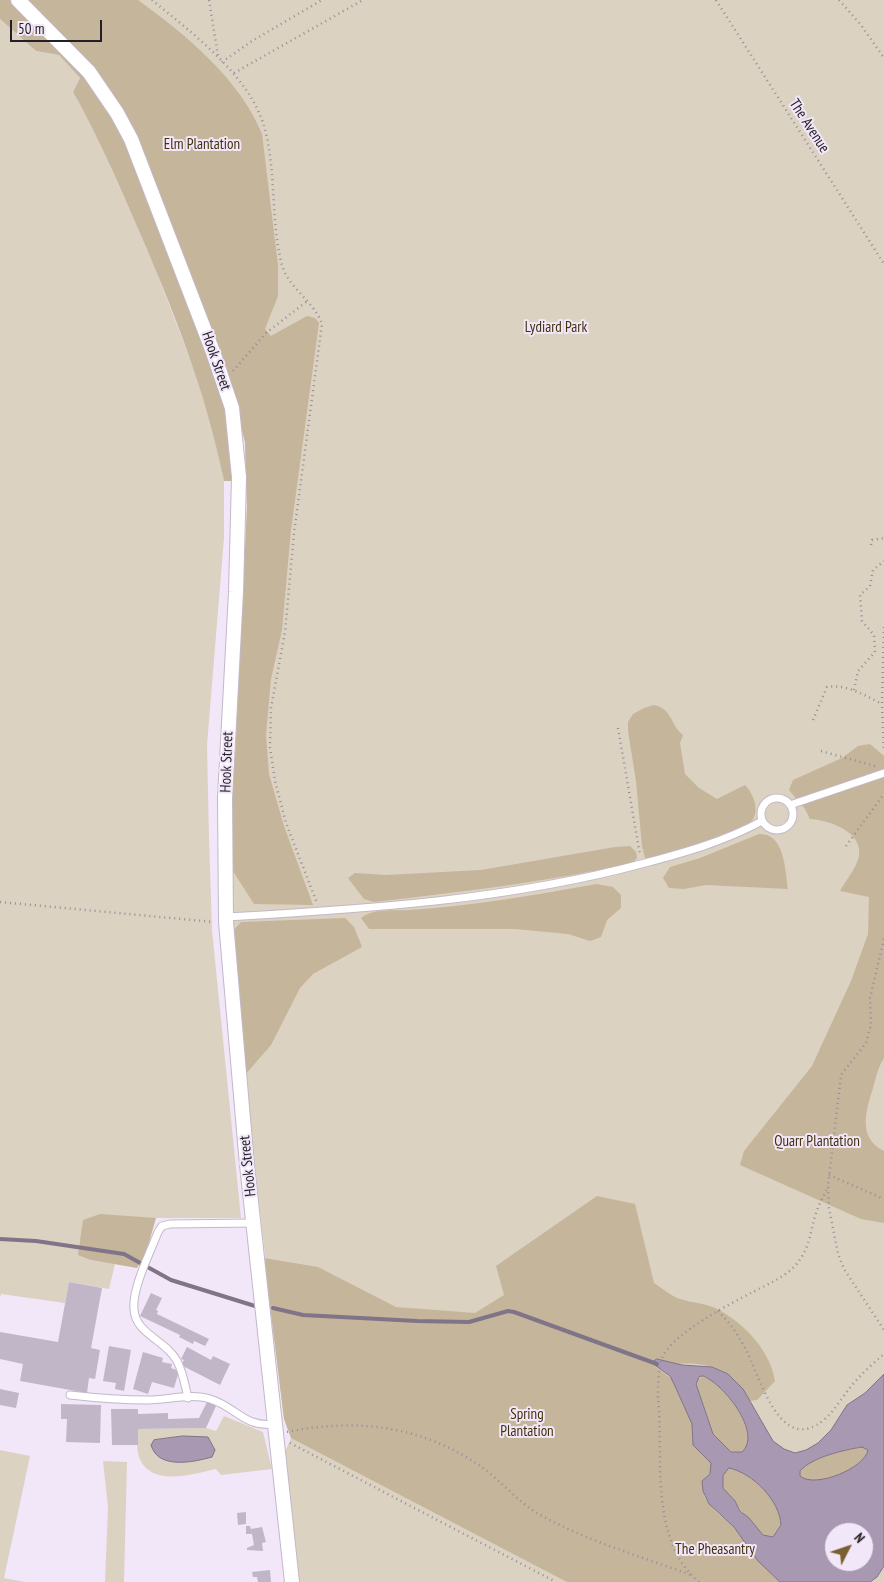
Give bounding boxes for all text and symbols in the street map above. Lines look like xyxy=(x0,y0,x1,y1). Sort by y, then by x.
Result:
scale bar xyxy=(12,10,105,42)
text: 50 m xyxy=(18,19,44,38)
street label: The Avenue xyxy=(785,96,833,156)
park label: Elm Plantation xyxy=(164,136,240,154)
park label: Lydiard Park xyxy=(525,319,587,337)
street label: Hook Street xyxy=(198,329,234,393)
street label: Hook Street xyxy=(217,731,237,793)
park label: Quarr Plantation xyxy=(774,1133,860,1151)
street label: Hook Street xyxy=(236,1135,260,1197)
park label: Spring Plantation xyxy=(500,1406,554,1441)
north arrow xyxy=(824,1522,874,1572)
text: N xyxy=(850,1529,869,1547)
park label: The Pheasantry xyxy=(675,1541,755,1559)

